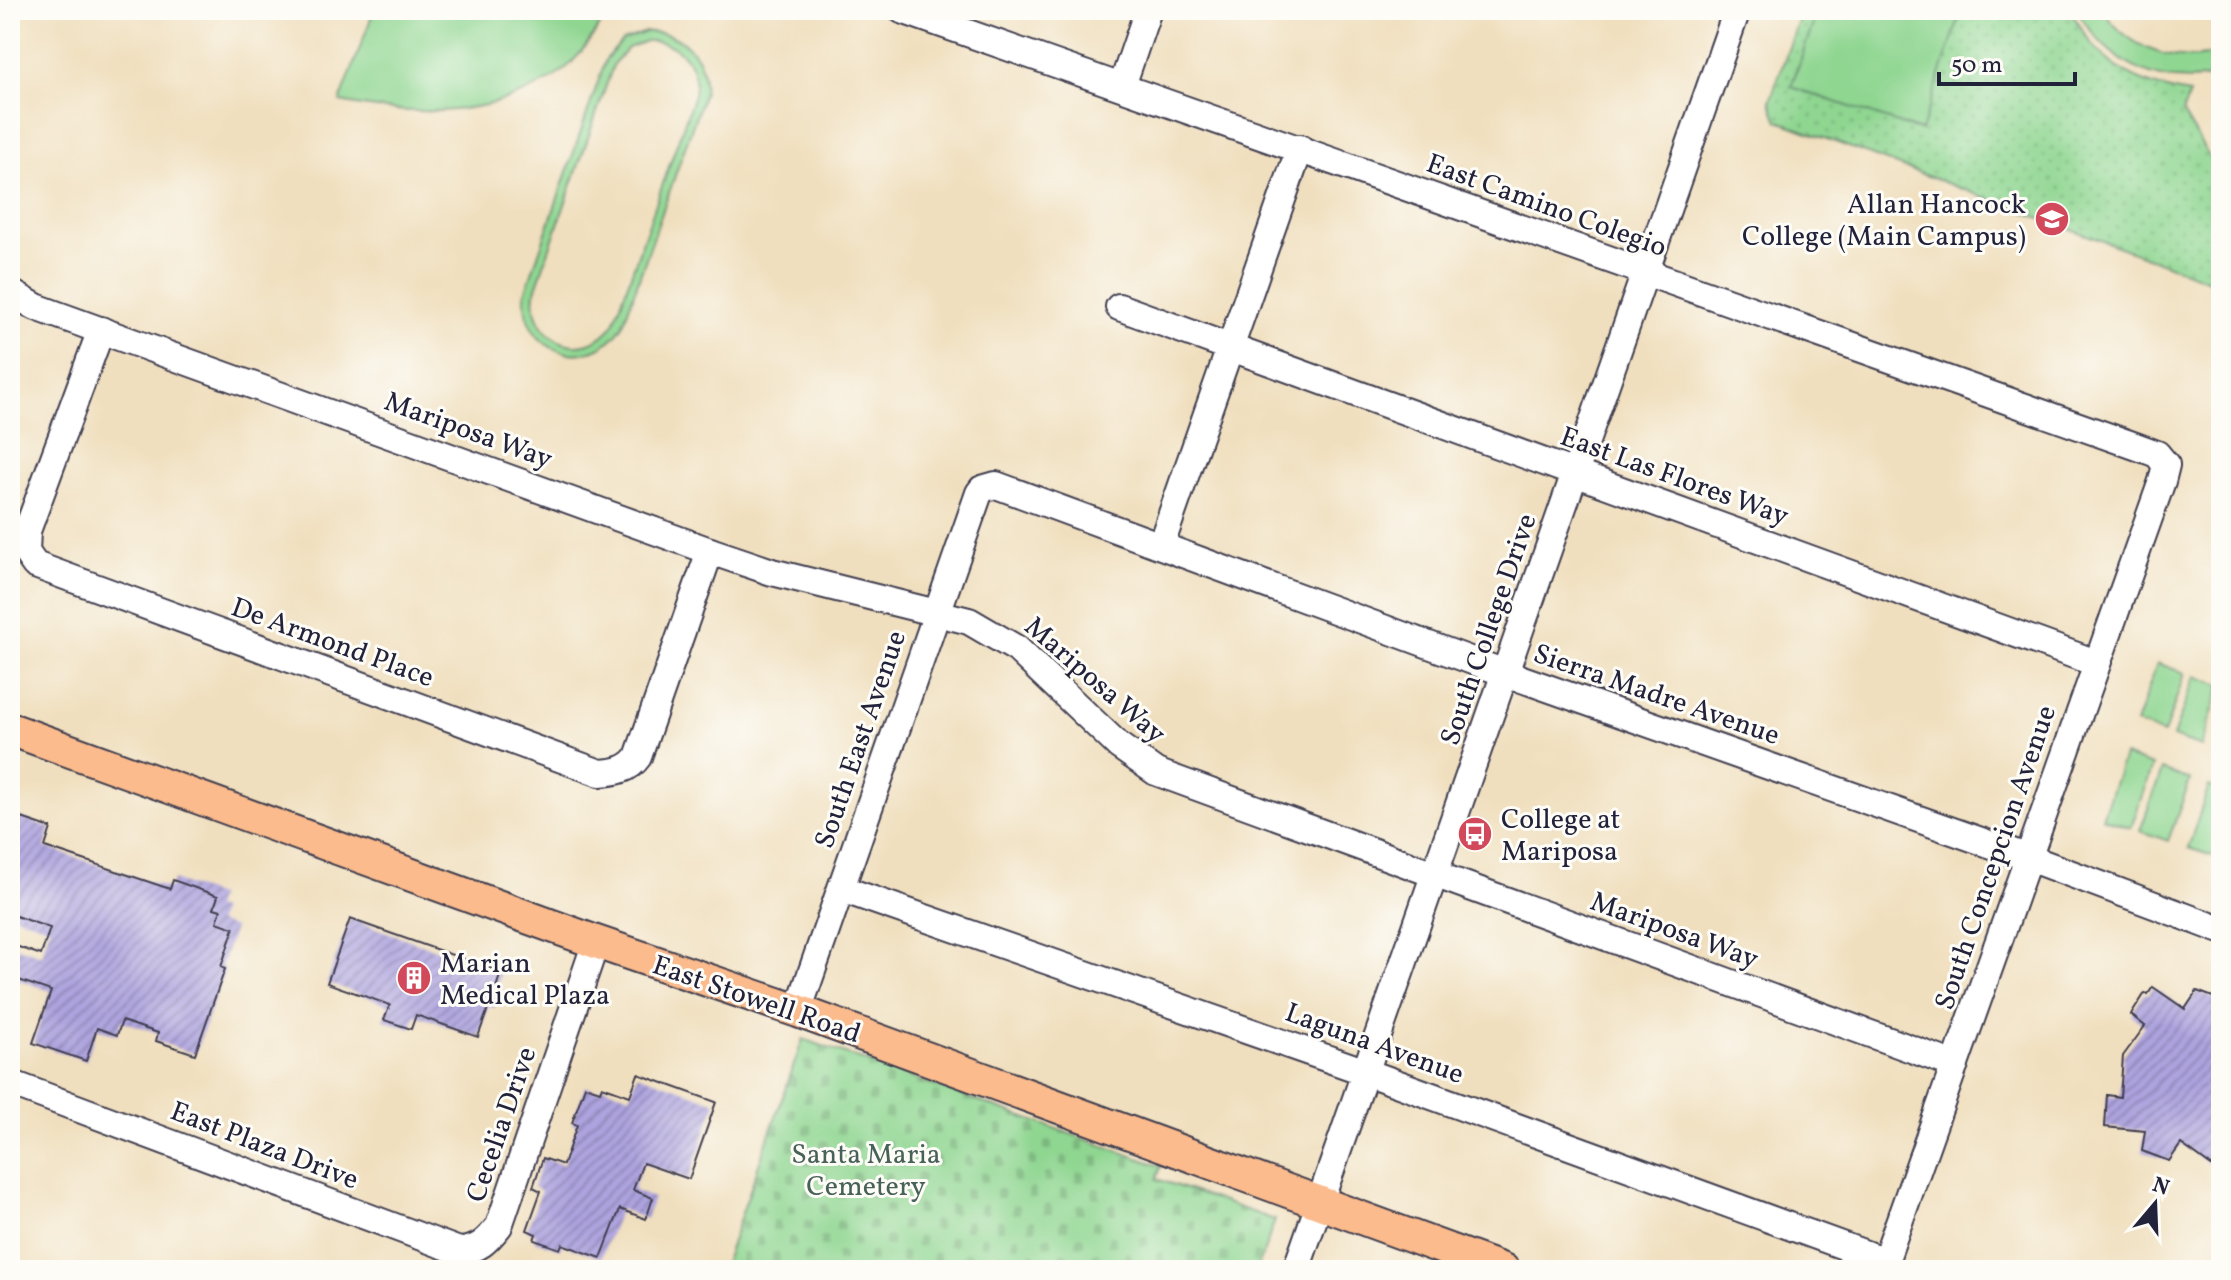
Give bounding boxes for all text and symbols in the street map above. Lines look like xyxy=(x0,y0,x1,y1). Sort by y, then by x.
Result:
scale bar xyxy=(1939,36,2075,86)
text: 50 m xyxy=(1951,49,2003,83)
street label: East Camino Colegio xyxy=(1421,145,1672,268)
place label: Allan Hancock College (Main Campus) xyxy=(1742,186,2026,257)
school or university icon: Allan Hancock College (Main Campus) xyxy=(2033,200,2071,238)
street label: Mariposa Way xyxy=(379,383,558,480)
street label: East Las Flores Way xyxy=(1554,418,1794,537)
street label: South College Drive xyxy=(1431,509,1547,751)
street label: De Armond Place xyxy=(225,589,439,698)
street label: Mariposa Way xyxy=(1015,608,1174,753)
street label: South East Avenue xyxy=(806,626,917,854)
street label: Sierra Madre Avenue xyxy=(1528,635,1785,756)
street label: South Concepcion Avenue xyxy=(1926,700,2067,1015)
place label: College at Mariposa xyxy=(1501,801,1620,872)
bus stop icon: College at Mariposa xyxy=(1456,815,1494,853)
street label: Mariposa Way xyxy=(1585,883,1764,980)
place label: Marian Medical Plaza xyxy=(440,945,610,1016)
street label: East Stowell Road xyxy=(647,946,866,1054)
building icon: Marian Medical Plaza xyxy=(395,959,433,997)
street label: Laguna Avenue xyxy=(1279,994,1469,1095)
street label: Cecelia Drive xyxy=(458,1042,547,1208)
street label: East Plaza Drive xyxy=(164,1093,364,1200)
park label: Santa Maria Cemetery xyxy=(791,1136,941,1207)
north arrow xyxy=(2115,1164,2195,1244)
text: N xyxy=(2148,1170,2173,1205)

